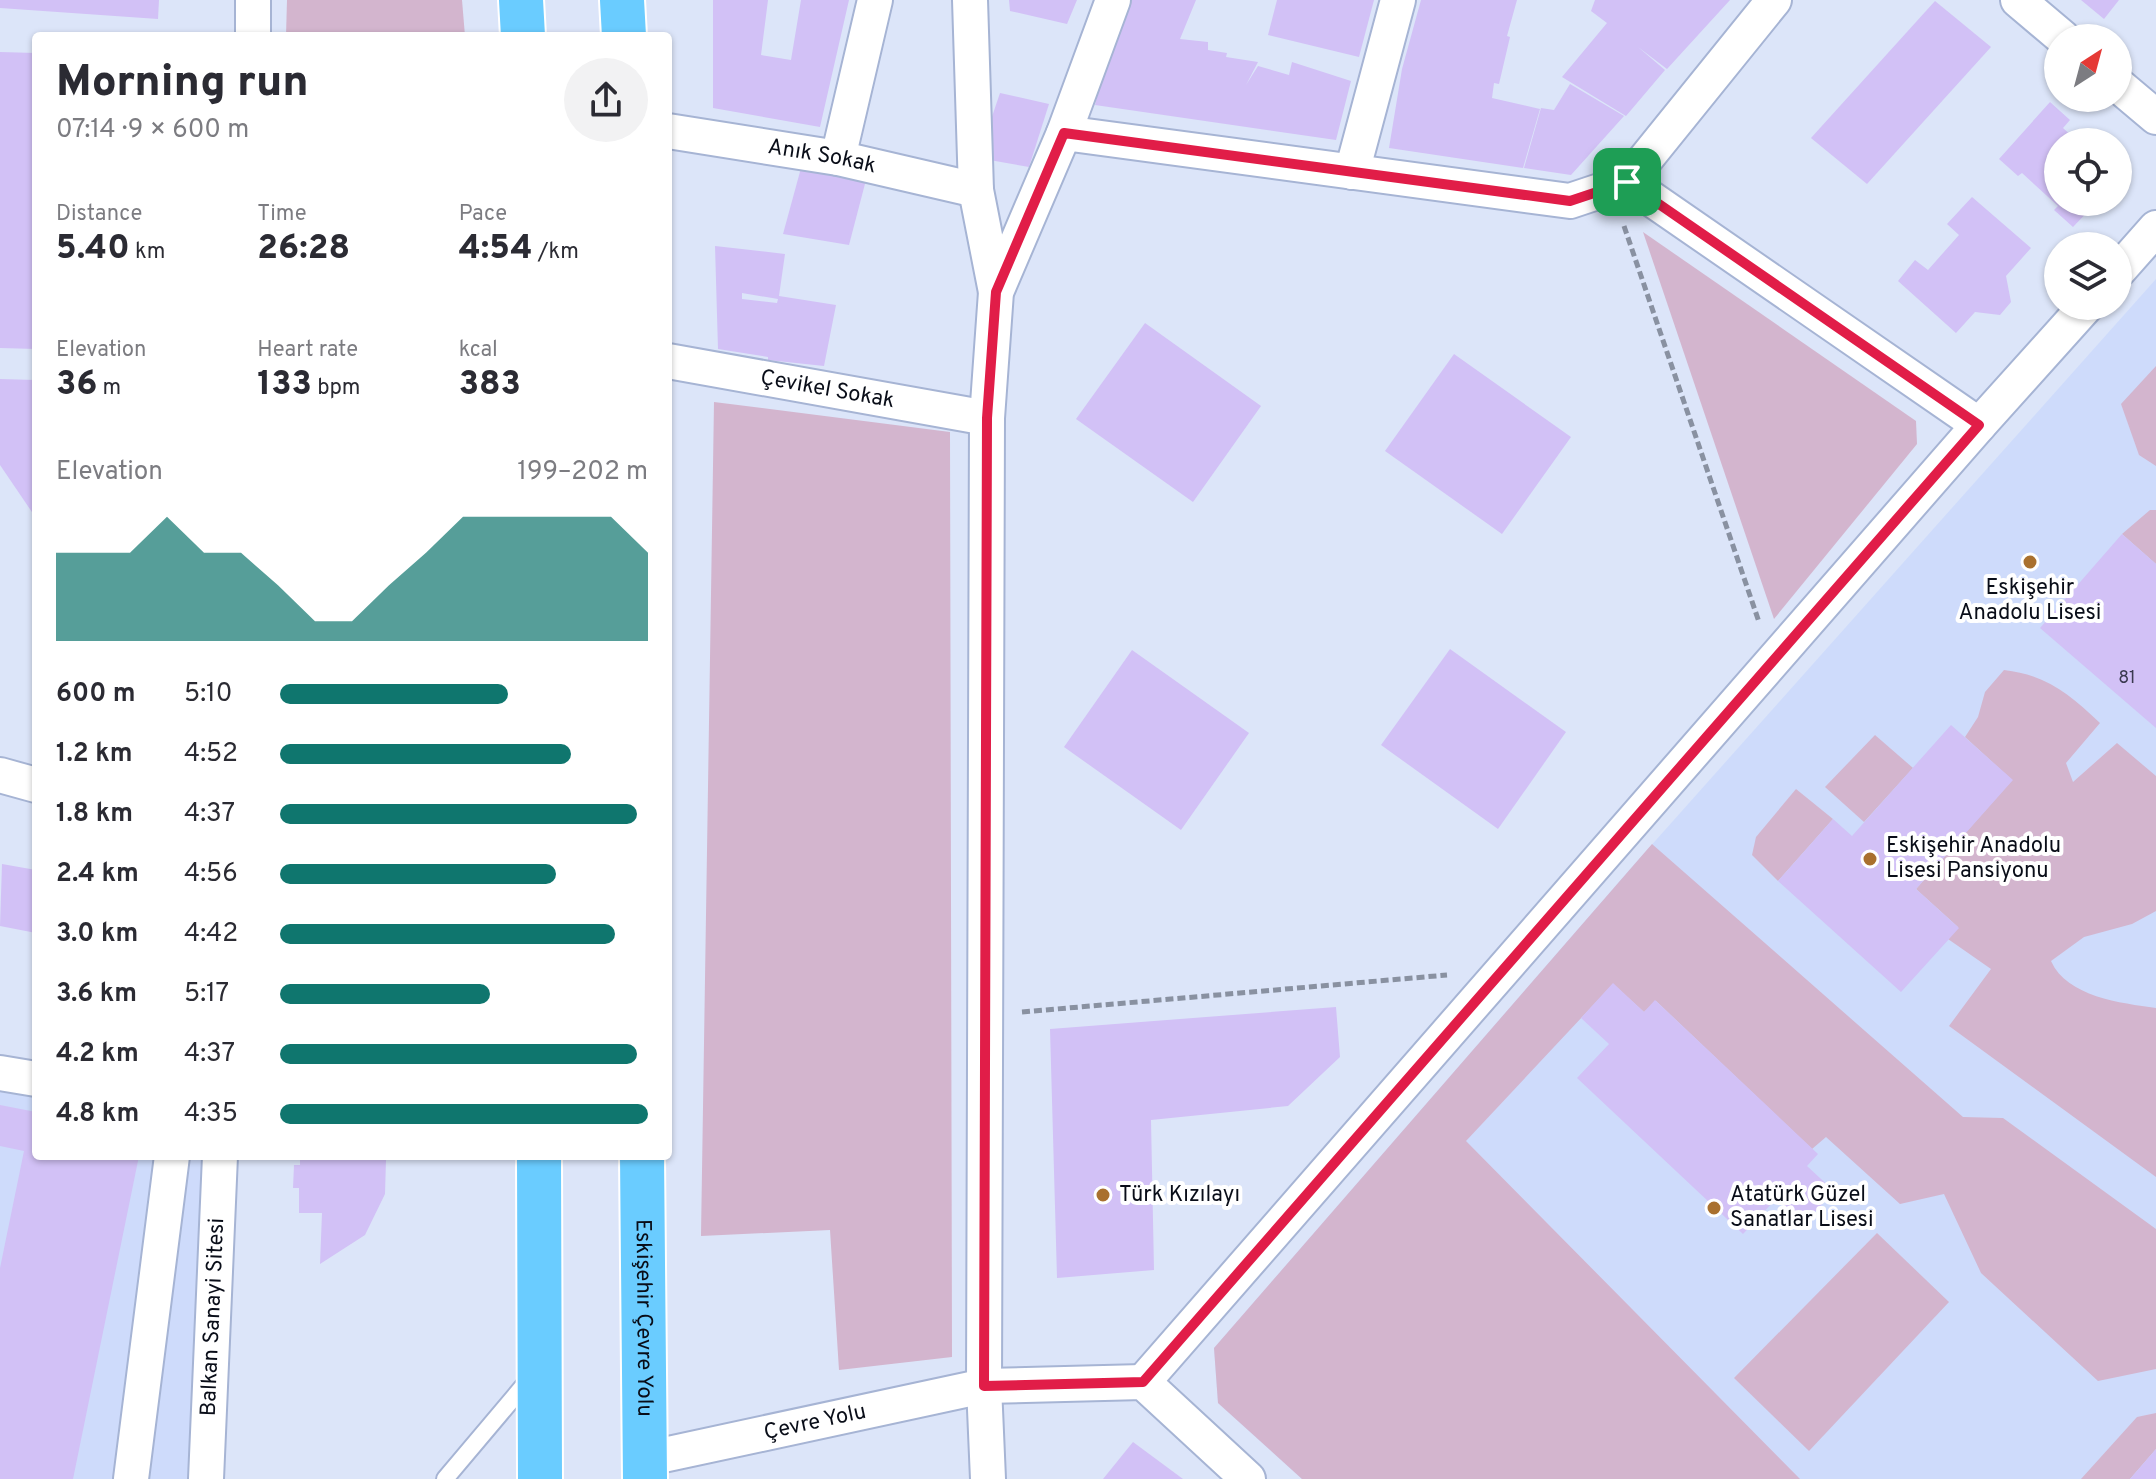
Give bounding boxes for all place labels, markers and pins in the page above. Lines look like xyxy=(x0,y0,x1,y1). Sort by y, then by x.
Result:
pin xyxy=(1593,148,1661,216)
marker: Eskişehir Anadolu Lisesi xyxy=(2021,553,2039,571)
place label: Eskişehir Anadolu Lisesi xyxy=(1959,575,2101,627)
place label: Eskişehir Anadolu Lisesi Pansiyonu xyxy=(1886,833,2061,885)
marker: Eskişehir Anadolu Lisesi Pansiyonu xyxy=(1861,850,1879,868)
place label: Türk Kızılayı xyxy=(1119,1182,1240,1209)
place label: Atatürk Güzel Sanatlar Lisesi xyxy=(1730,1182,1874,1234)
marker: Türk Kızılayı xyxy=(1094,1186,1112,1204)
marker: Atatürk Güzel Sanatlar Lisesi xyxy=(1705,1199,1723,1217)

